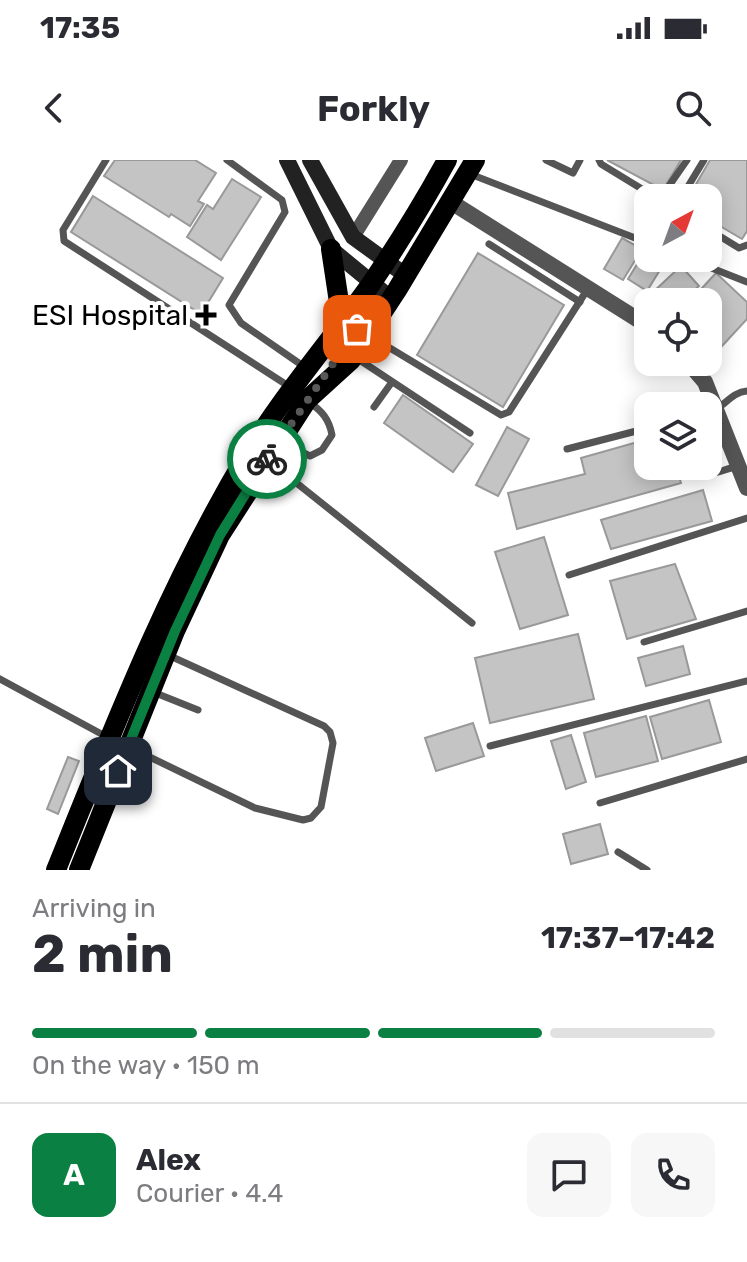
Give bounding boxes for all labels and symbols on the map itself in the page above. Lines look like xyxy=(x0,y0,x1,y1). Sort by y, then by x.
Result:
north arrow xyxy=(634,184,722,272)
pin xyxy=(323,295,391,363)
place label: ESI Hospital xyxy=(32,299,188,332)
marker: ESI Hospital xyxy=(195,304,217,326)
courier xyxy=(227,419,307,499)
pin xyxy=(84,737,152,805)

